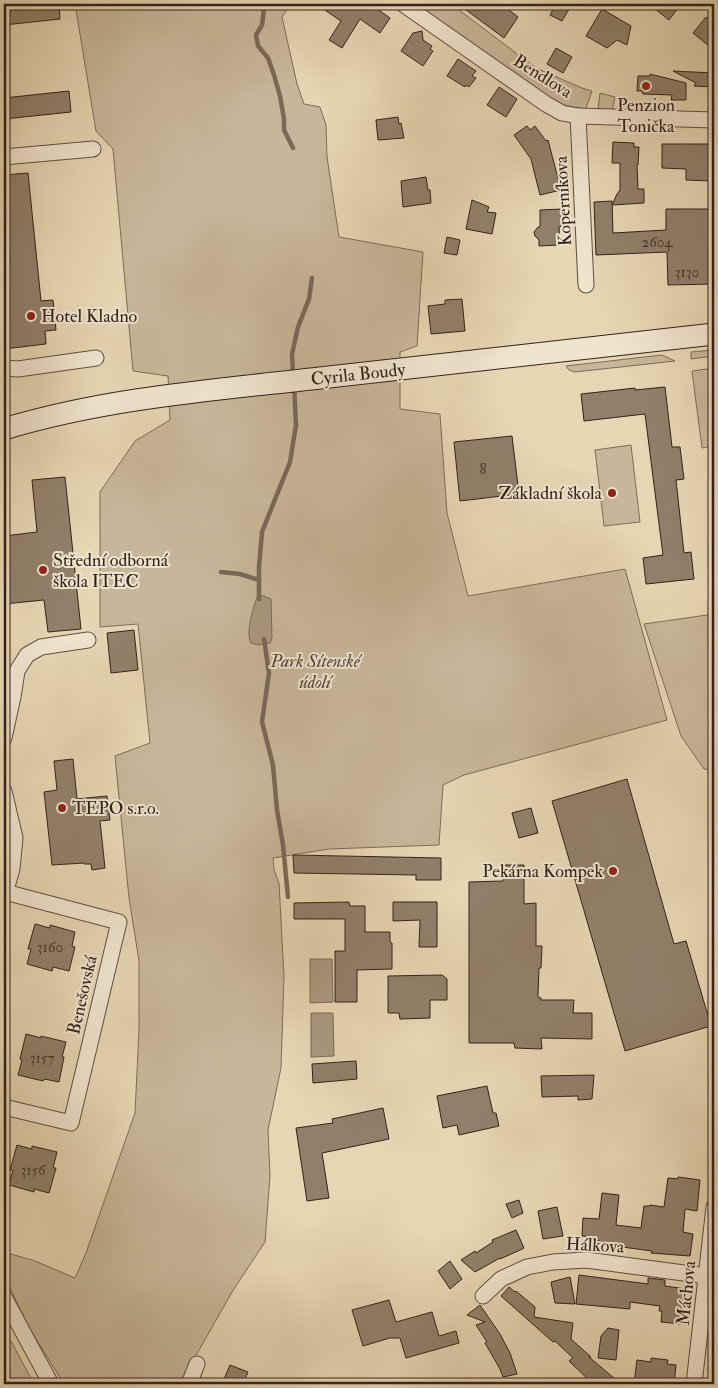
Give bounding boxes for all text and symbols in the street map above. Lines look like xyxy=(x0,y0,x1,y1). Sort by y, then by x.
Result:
street label: Bendlova xyxy=(509,49,577,104)
marker: Penzion Tonička xyxy=(640,80,652,92)
place label: Penzion Tonička xyxy=(617,94,675,138)
street label: Koperníkova xyxy=(550,155,577,247)
house number: 2604 xyxy=(642,233,673,252)
house number: 3130 xyxy=(675,263,699,282)
place label: Hotel Kladno xyxy=(41,305,138,328)
marker: Hotel Kladno xyxy=(25,310,37,322)
street label: Cyrila Boudy xyxy=(310,358,407,391)
house number: 8 xyxy=(479,460,487,479)
place label: Základní škola xyxy=(499,482,603,505)
marker: Základní škola xyxy=(606,487,618,499)
place label: Střední odborná škola ITEC xyxy=(53,549,169,593)
marker: Střední odborná škola ITEC xyxy=(37,564,49,576)
park label: Park Sítenské údolí xyxy=(269,650,363,694)
place label: TEPO s.r.o. xyxy=(72,797,159,820)
marker: TEPO s.r.o. xyxy=(56,802,68,814)
place label: Pekárna Kompek xyxy=(482,860,603,883)
marker: Pekárna Kompek xyxy=(607,865,619,877)
house number: 3160 xyxy=(37,938,63,957)
street label: Benešovská xyxy=(62,953,103,1037)
house number: 3157 xyxy=(30,1049,54,1068)
house number: 3156 xyxy=(20,1161,47,1180)
street label: Hálkova xyxy=(565,1232,625,1259)
street label: Máchova xyxy=(672,1259,701,1327)

